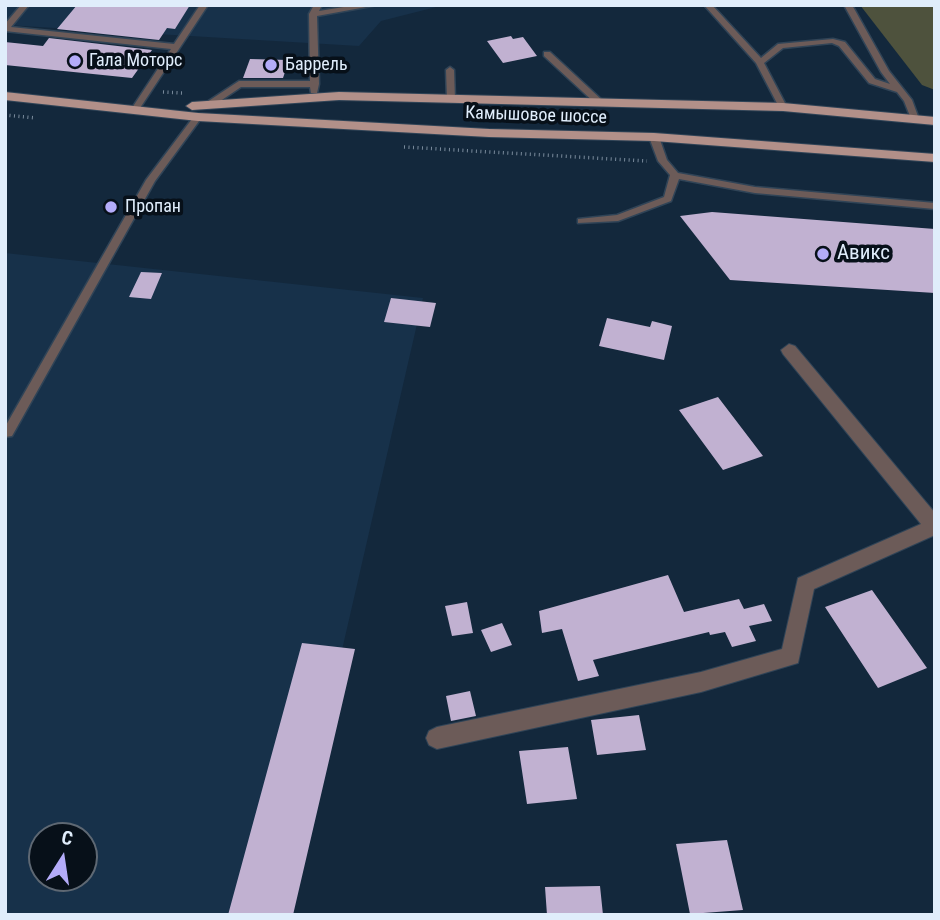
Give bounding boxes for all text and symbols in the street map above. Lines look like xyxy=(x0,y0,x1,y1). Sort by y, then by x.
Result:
place label: Гала Моторс xyxy=(89,50,182,72)
marker: Гала Моторс xyxy=(67,53,83,69)
place label: Баррель xyxy=(285,54,348,76)
marker: Баррель xyxy=(263,57,279,73)
street label: Камышовое шоссе xyxy=(465,103,607,129)
place label: Пропан xyxy=(125,196,181,218)
marker: Пропан xyxy=(103,199,119,215)
place label: Авикс xyxy=(837,241,890,267)
marker: Авикс xyxy=(815,246,831,262)
north arrow xyxy=(28,822,98,892)
text: С xyxy=(59,826,75,850)

